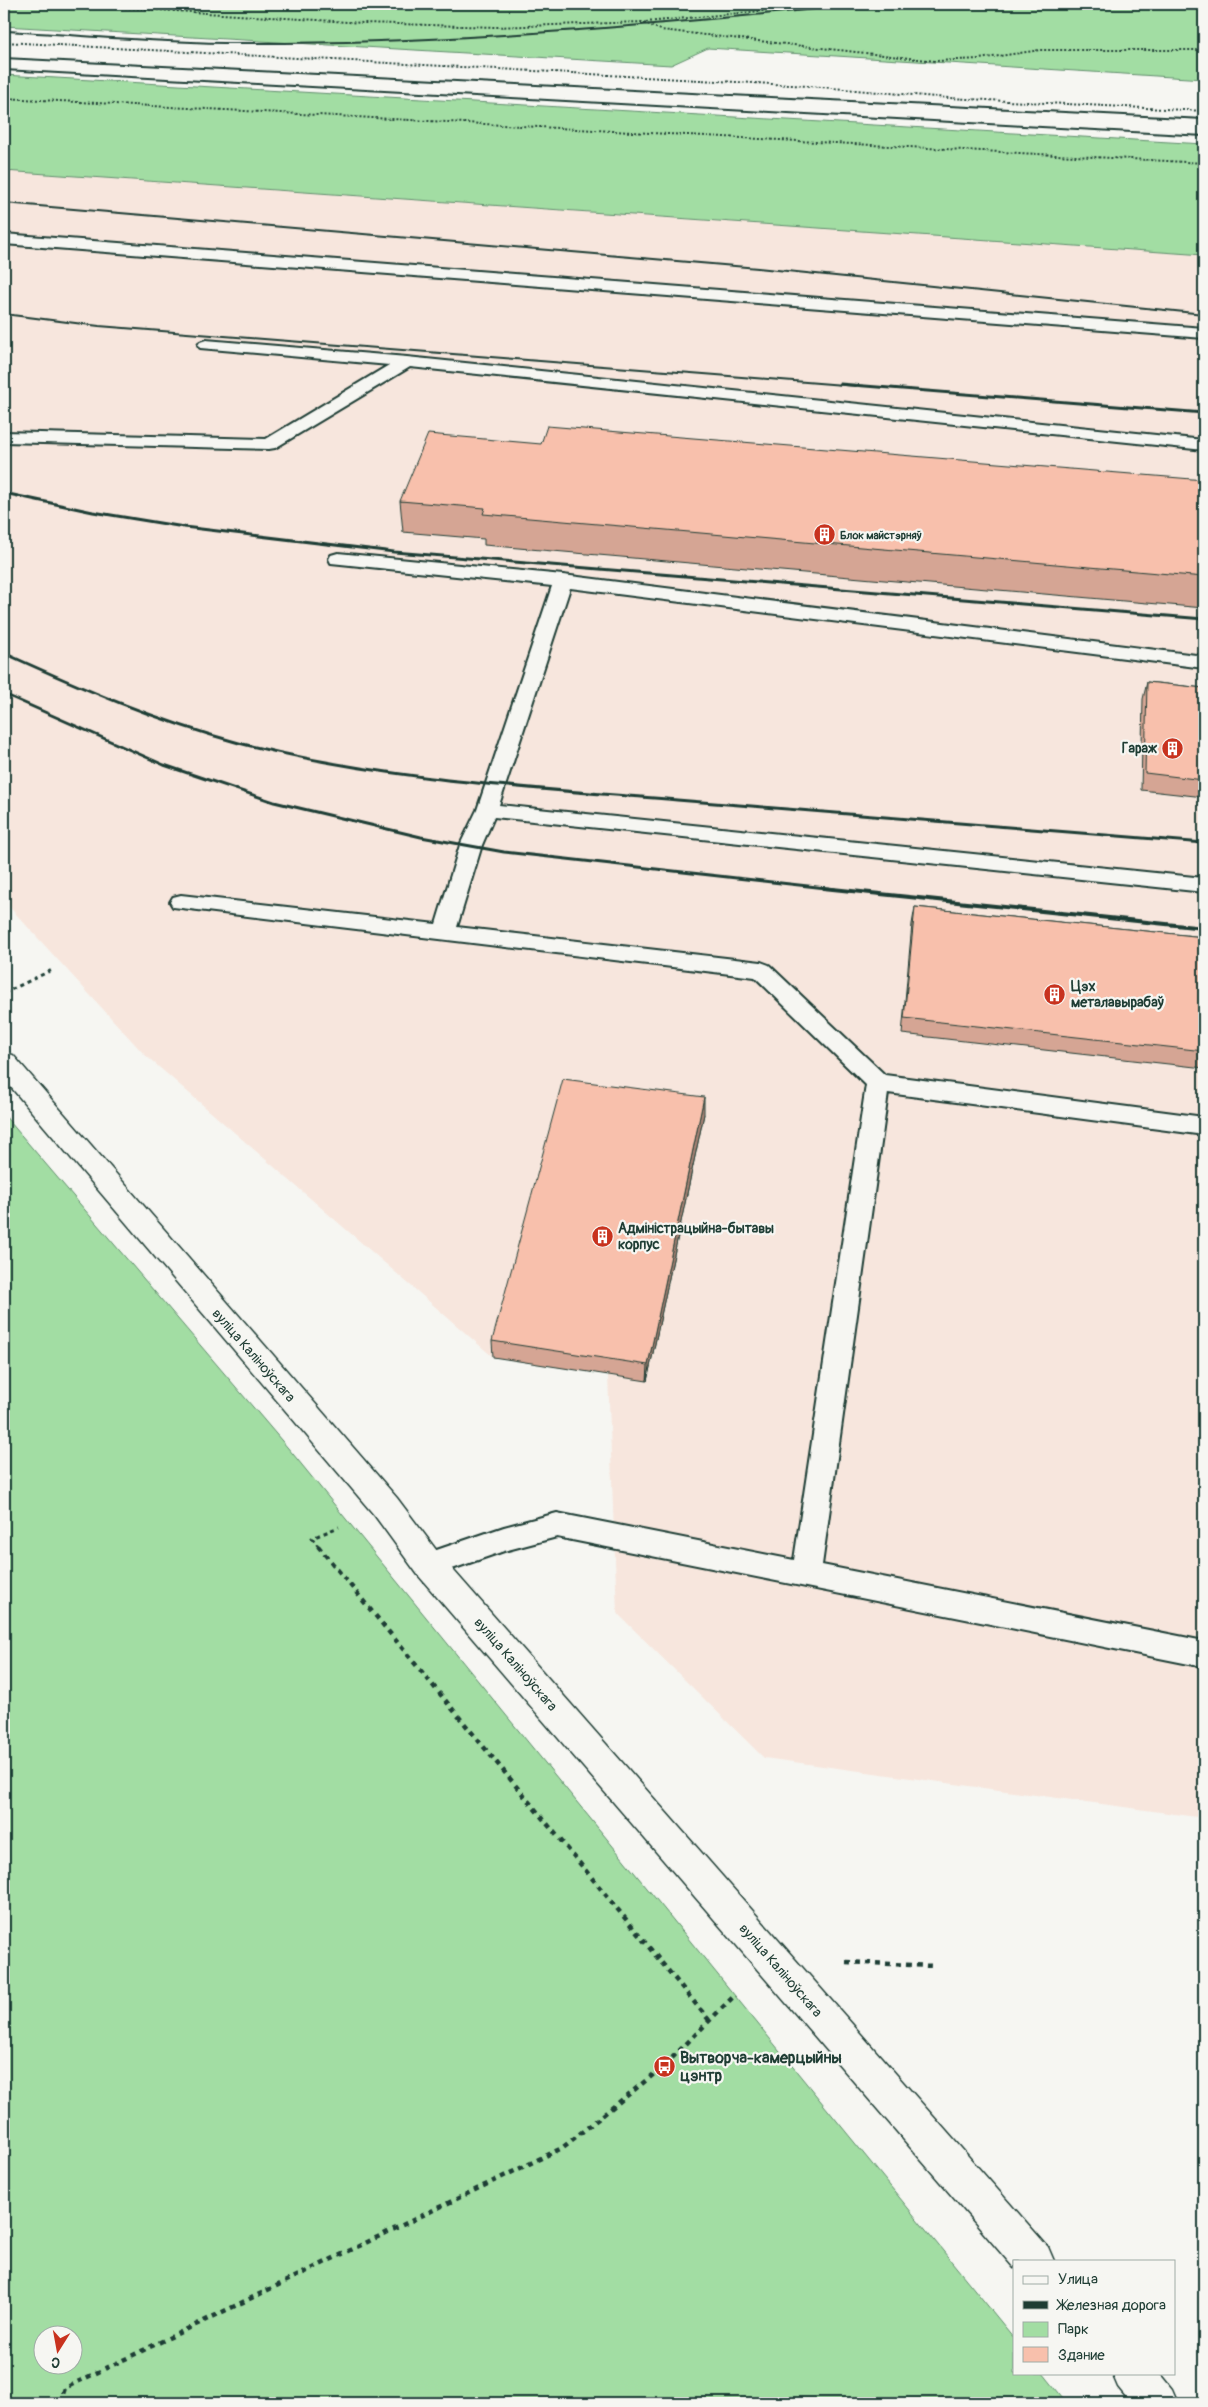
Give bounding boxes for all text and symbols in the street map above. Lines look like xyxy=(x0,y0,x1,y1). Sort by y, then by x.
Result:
building icon: Блок майстэрняў xyxy=(812,523,836,547)
place label: Блок майстэрняў xyxy=(840,529,922,542)
building icon: Гараж xyxy=(1161,736,1185,760)
place label: Гараж xyxy=(1122,740,1158,757)
place label: Цэх металавырабаў xyxy=(1071,978,1164,1011)
building icon: Цэх металавырабаў xyxy=(1043,982,1067,1006)
place label: Адміністрацыйна-бытавы корпус xyxy=(618,1220,774,1253)
building icon: Адміністрацыйна-бытавы корпус xyxy=(590,1224,614,1248)
street label: вуліца Каліноўскага xyxy=(208,1305,299,1405)
street label: вуліца Каліноўскага xyxy=(470,1614,561,1714)
street label: вуліца Каліноўскага xyxy=(735,1920,826,2020)
place label: Вытворча-камерцыйны цэнтр xyxy=(680,2048,842,2086)
bus stop icon: Вытворча-камерцыйны цэнтр xyxy=(652,2054,676,2078)
legend xyxy=(1013,2260,1176,2374)
text: Улица xyxy=(1058,2270,1098,2289)
text: Железная дорога xyxy=(1056,2296,1166,2315)
text: Парк xyxy=(1058,2320,1089,2339)
north arrow xyxy=(32,2324,82,2374)
text: Здание xyxy=(1058,2346,1105,2365)
text: С xyxy=(49,2353,61,2371)

